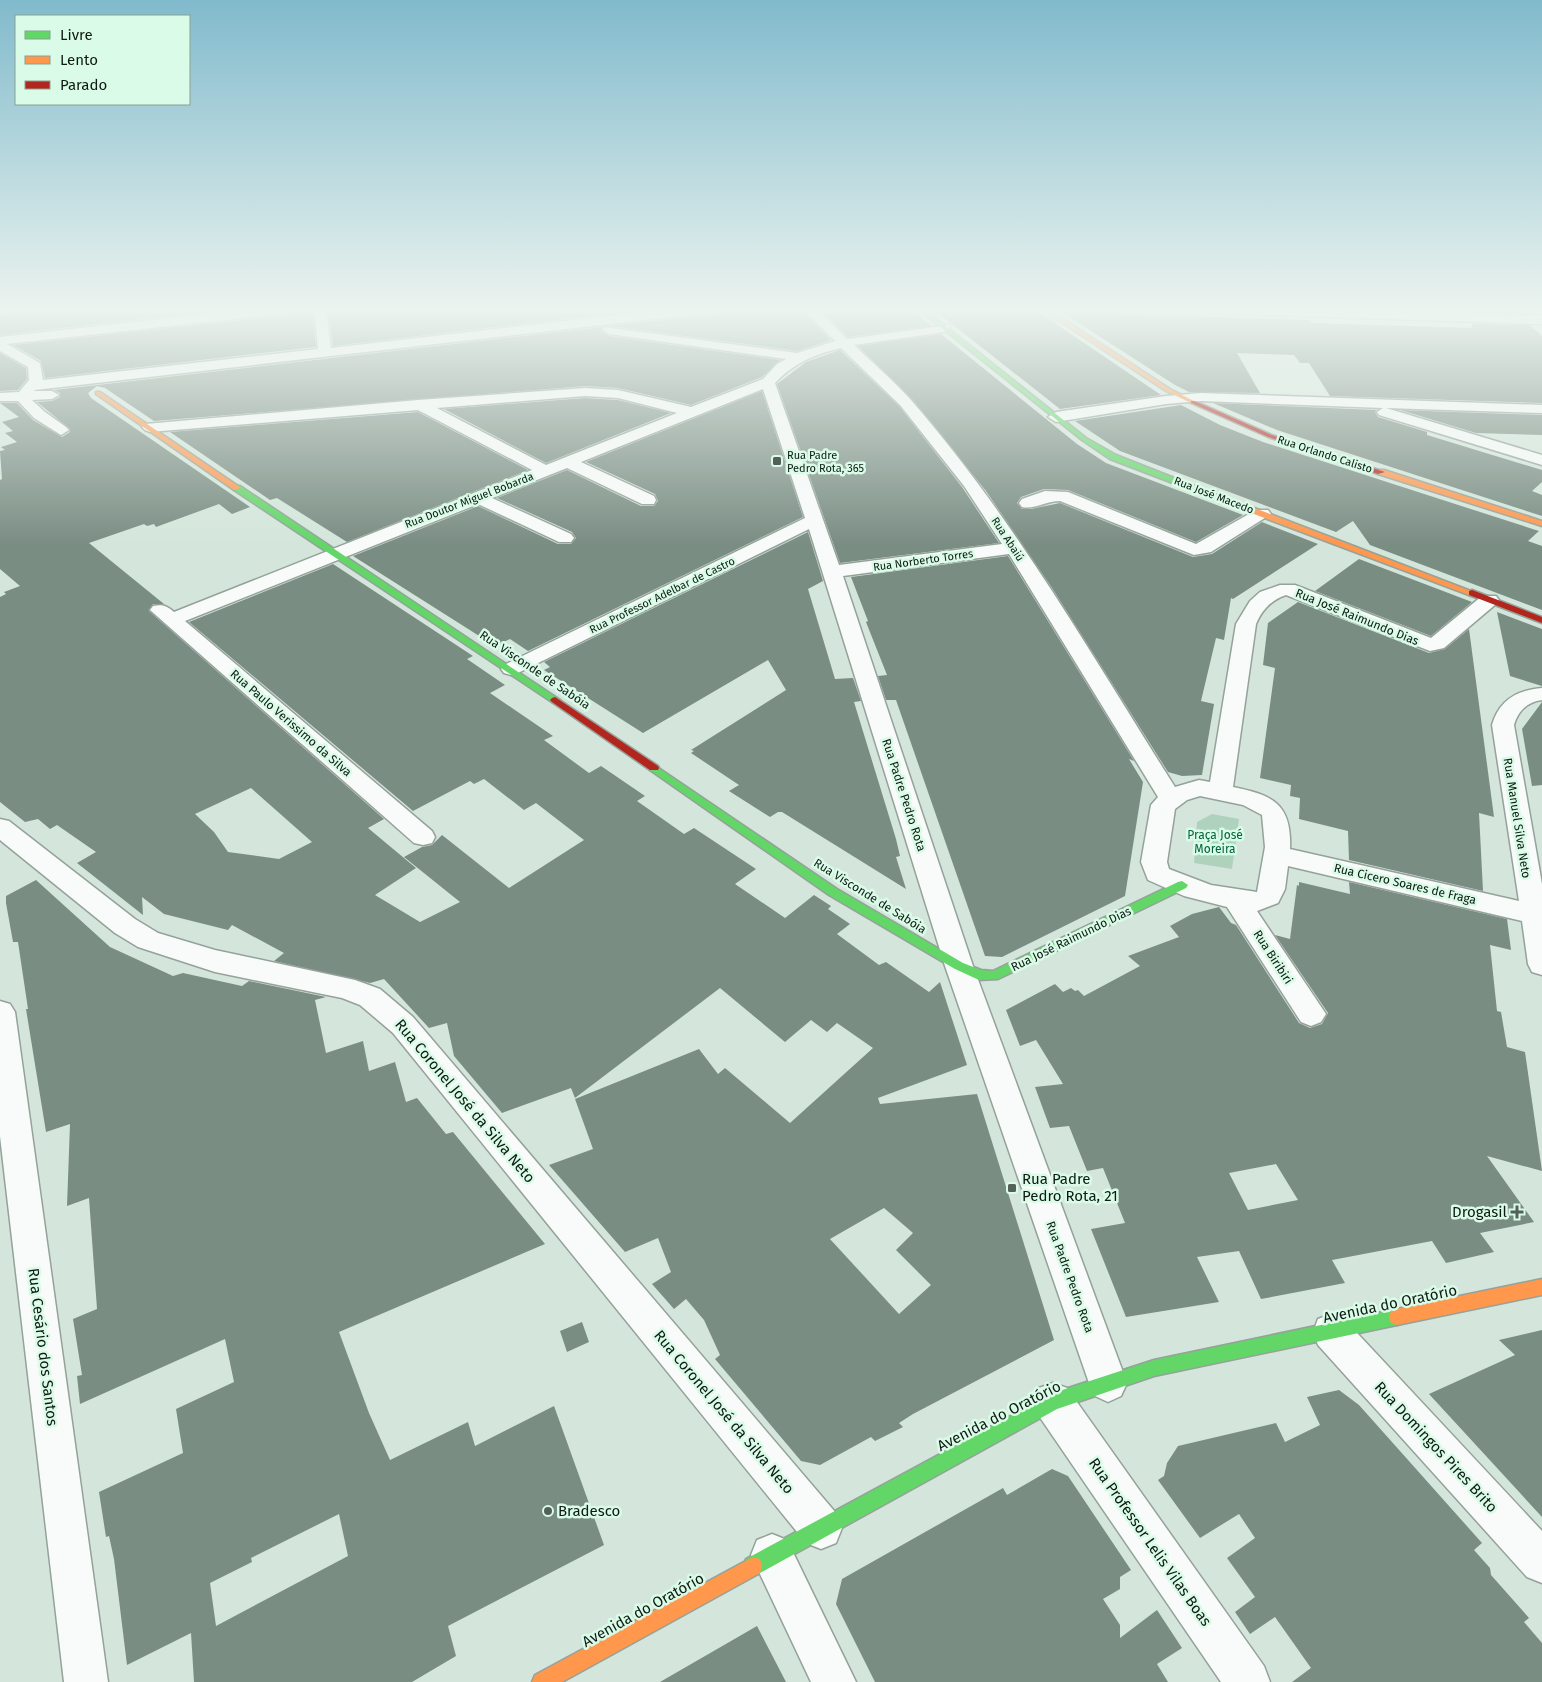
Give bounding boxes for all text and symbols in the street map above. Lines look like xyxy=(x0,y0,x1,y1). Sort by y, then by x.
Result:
legend xyxy=(15,15,190,105)
text: Livre xyxy=(60,26,93,44)
text: Lento xyxy=(60,51,98,69)
text: Parado xyxy=(60,76,107,94)
street label: Rua Orlando Calisto xyxy=(1276,433,1374,476)
place label: Rua Padre Pedro Rota, 365 xyxy=(787,449,865,475)
marker: Rua Padre Pedro Rota, 365 xyxy=(771,455,783,467)
street label: Rua Doutor Miguel Bobarda xyxy=(403,470,535,531)
street label: Rua José Macedo xyxy=(1172,474,1256,517)
street label: Rua Abaiú xyxy=(988,515,1027,564)
street label: Rua Norberto Torres xyxy=(872,547,974,574)
street label: Rua Professor Adelbar de Castro xyxy=(587,554,737,636)
street label: Rua José Raimundo Dias xyxy=(1293,586,1421,648)
street label: Rua Visconde de Sabóia xyxy=(477,628,593,712)
street label: Rua Paulo Verissimo da Silva xyxy=(228,667,354,779)
street label: Rua Padre Pedro Rota xyxy=(879,737,929,853)
street label: Rua Manuel Silva Neto xyxy=(1501,757,1533,879)
park label: Praça José Moreira xyxy=(1187,828,1243,856)
street label: Rua Visconde de Sabóia xyxy=(811,856,929,936)
street label: Rua Cicero Soares de Fraga xyxy=(1332,861,1478,907)
street label: Rua José Raimundo Dias xyxy=(1009,904,1134,974)
street label: Rua Biribiri xyxy=(1250,928,1296,986)
street label: Rua Coronel José da Silva Neto xyxy=(391,1015,539,1187)
place label: Rua Padre Pedro Rota, 21 xyxy=(1022,1170,1118,1205)
marker: Rua Padre Pedro Rota, 21 xyxy=(1006,1182,1018,1194)
place label: Drogasil xyxy=(1452,1203,1508,1221)
marker: Drogasil xyxy=(1511,1206,1523,1218)
street label: Rua Padre Pedro Rota xyxy=(1043,1219,1097,1335)
street label: Rua Cesário dos Santos xyxy=(24,1267,62,1427)
street label: Avenida do Oratório xyxy=(1321,1281,1459,1327)
street label: Rua Coronel José da Silva Neto xyxy=(650,1326,798,1498)
street label: Avenida do Oratório xyxy=(934,1377,1064,1455)
street label: Rua Domingos Pires Brito xyxy=(1371,1378,1501,1516)
street label: Rua Professor Lelis Vilas Boas xyxy=(1085,1454,1215,1630)
place label: Bradesco xyxy=(558,1502,620,1520)
marker: Bradesco xyxy=(542,1505,554,1517)
street label: Avenida do Oratório xyxy=(579,1569,707,1651)

